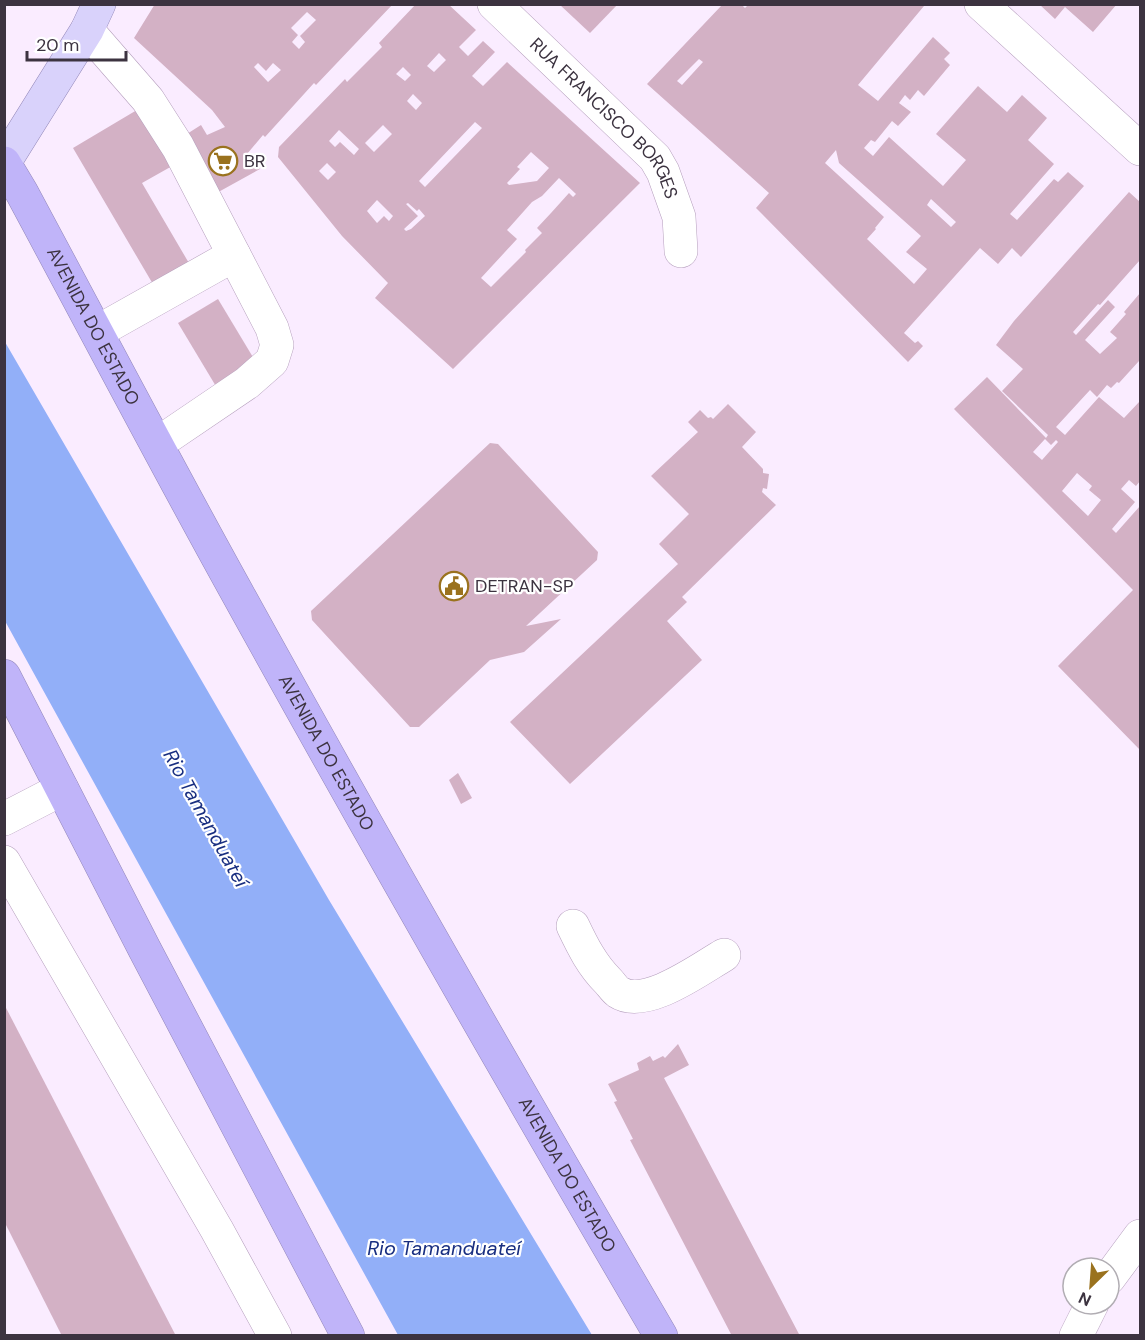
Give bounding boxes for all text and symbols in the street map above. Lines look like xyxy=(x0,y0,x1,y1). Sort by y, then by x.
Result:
scale bar xyxy=(27,24,126,62)
street label: RUA FRANCISCO BORGES xyxy=(525,32,683,202)
text: 20 m xyxy=(36,33,79,57)
supermarket icon: BR xyxy=(207,145,239,177)
place label: BR xyxy=(244,149,266,173)
street label: AVENIDA DO ESTADO xyxy=(41,243,145,409)
public building icon: DETRAN-SP xyxy=(438,570,470,602)
place label: DETRAN-SP xyxy=(475,574,573,598)
street label: AVENIDA DO ESTADO xyxy=(273,670,380,835)
water label: Rio Tamanduateí xyxy=(157,745,255,893)
street label: AVENIDA DO ESTADO xyxy=(513,1093,622,1257)
water label: Rio Tamanduateí xyxy=(367,1235,522,1261)
north arrow xyxy=(1061,1256,1121,1316)
text: N xyxy=(1075,1287,1095,1311)

